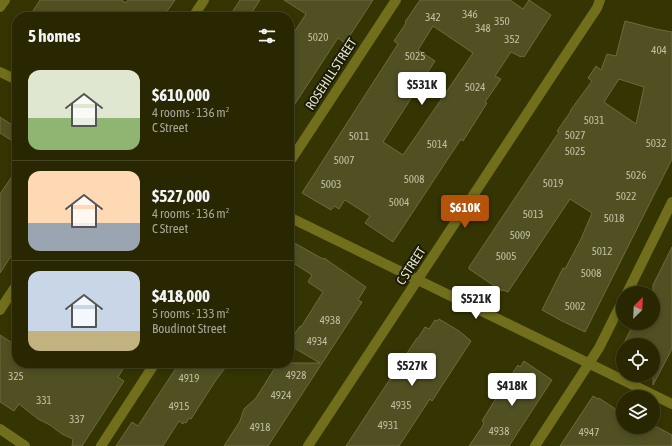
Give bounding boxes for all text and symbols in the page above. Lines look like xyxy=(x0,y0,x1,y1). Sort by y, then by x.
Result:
house number: 346 xyxy=(462,8,478,20)
house number: 342 xyxy=(425,11,441,23)
house number: 350 xyxy=(494,15,510,27)
house number: 348 xyxy=(475,22,491,34)
icon: filters xyxy=(256,25,278,47)
text: 5 homes xyxy=(28,26,81,46)
house number: 5020 xyxy=(308,31,328,43)
house number: 352 xyxy=(504,33,520,45)
street label: ROSEHILL STREET xyxy=(302,35,360,113)
house number: 404 xyxy=(651,44,667,56)
house number: 5025 xyxy=(405,50,425,62)
pin: $531K xyxy=(394,72,450,106)
text: $531K xyxy=(407,77,437,92)
house number: 5024 xyxy=(465,81,485,93)
text: $610,000 xyxy=(152,85,210,105)
icon: home xyxy=(60,86,108,134)
text: 4 rooms · 136 m² xyxy=(152,105,229,120)
house number: 5031 xyxy=(584,114,604,126)
text: C Street xyxy=(152,120,188,135)
house number: 5027 xyxy=(565,129,585,141)
house number: 5011 xyxy=(349,130,369,142)
house number: 5032 xyxy=(646,137,666,149)
house number: 5014 xyxy=(427,138,447,150)
house number: 5025 xyxy=(565,145,585,157)
house number: 5007 xyxy=(334,154,354,166)
house number: 5026 xyxy=(626,169,646,181)
house number: 5008 xyxy=(404,173,424,185)
house number: 5019 xyxy=(543,177,563,189)
house number: 5003 xyxy=(321,178,341,190)
text: $527,000 xyxy=(152,186,210,206)
icon: home xyxy=(60,187,108,235)
house number: 5022 xyxy=(616,190,636,202)
pin: $610K xyxy=(437,195,493,229)
house number: 5004 xyxy=(389,196,409,208)
text: $610K xyxy=(450,200,480,215)
text: 4 rooms · 136 m² xyxy=(152,206,229,221)
house number: 5013 xyxy=(523,208,543,220)
house number: 5018 xyxy=(604,212,624,224)
text: C Street xyxy=(152,221,188,236)
house number: 5009 xyxy=(510,229,530,241)
street label: C STREET xyxy=(393,244,429,288)
house number: 5012 xyxy=(592,245,612,257)
house number: 5005 xyxy=(496,250,516,262)
house number: 5008 xyxy=(581,267,601,279)
text: $418,000 xyxy=(152,286,210,306)
pin: $521K xyxy=(448,286,504,320)
north arrow xyxy=(616,286,660,330)
map controls xyxy=(616,286,660,434)
icon: home xyxy=(60,287,108,335)
text: $521K xyxy=(461,291,491,306)
house number: 5002 xyxy=(565,300,585,312)
text: 5 rooms · 133 m² xyxy=(152,306,229,321)
house number: 4938 xyxy=(320,314,340,326)
text: Boudinot Street xyxy=(152,321,226,336)
house number: 4934 xyxy=(307,335,327,347)
button: locate xyxy=(616,338,660,382)
pin: $527K xyxy=(384,353,440,387)
text: $527K xyxy=(397,358,427,373)
house number: 4928 xyxy=(286,369,306,381)
house number: 325 xyxy=(8,370,24,382)
house number: 4919 xyxy=(179,372,199,384)
pin: $418K xyxy=(484,373,540,407)
text: $418K xyxy=(497,378,527,393)
house number: 4924 xyxy=(271,389,291,401)
button: layers xyxy=(616,390,660,434)
house number: 331 xyxy=(36,394,52,406)
house number: 4935 xyxy=(391,399,411,411)
house number: 4915 xyxy=(169,400,189,412)
house number: 337 xyxy=(69,413,85,425)
house number: 4931 xyxy=(378,419,398,431)
house number: 4918 xyxy=(250,421,270,433)
house number: 4938 xyxy=(489,425,509,437)
house number: 4947 xyxy=(579,426,599,438)

